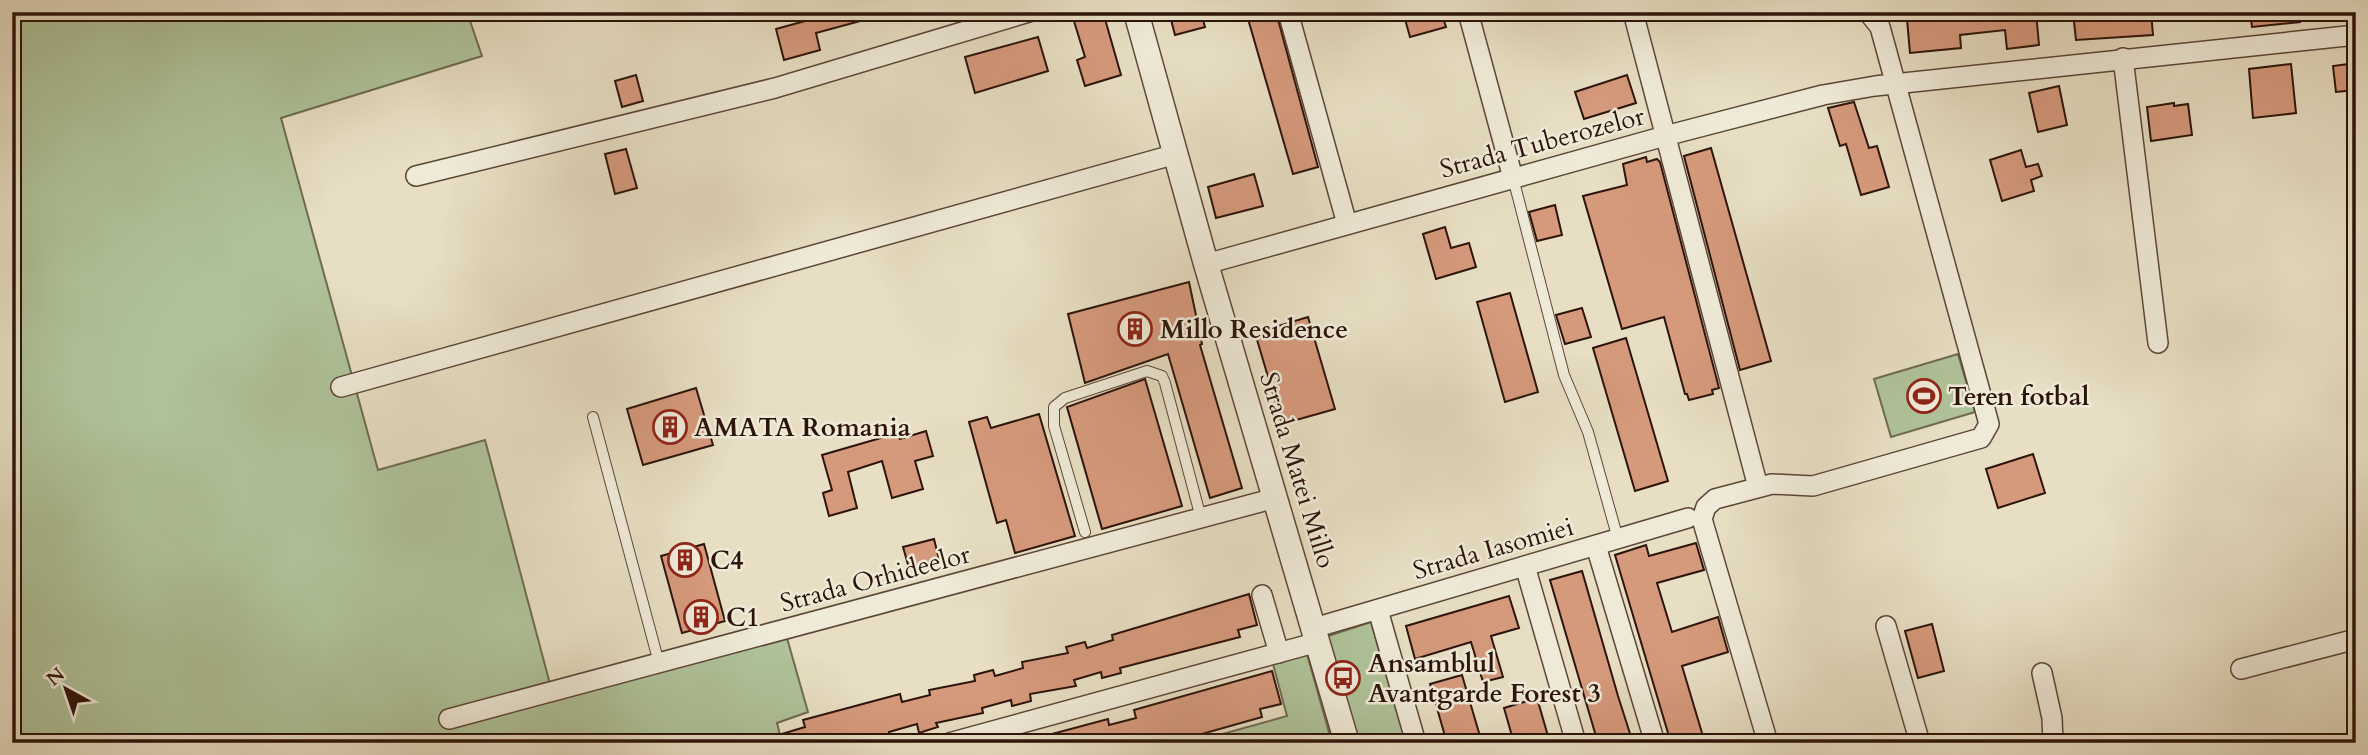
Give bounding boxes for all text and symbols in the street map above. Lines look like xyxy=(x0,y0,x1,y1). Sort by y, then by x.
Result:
street label: Strada Tuberozelor xyxy=(1436,98,1649,187)
building icon: Millo Residence xyxy=(1116,310,1154,348)
place label: Millo Residence xyxy=(1160,312,1348,347)
street label: Strada Matei Millo xyxy=(1251,368,1344,572)
sports icon: Teren fotbal xyxy=(1905,377,1943,415)
place label: Teren fotbal xyxy=(1948,379,2090,414)
building icon: AMATA Romania xyxy=(651,408,689,446)
place label: AMATA Romania xyxy=(694,410,911,445)
street label: Strada Iasomiei xyxy=(1409,509,1577,588)
street label: Strada Orhideelor xyxy=(776,536,974,621)
building icon: C4 xyxy=(666,541,704,579)
place label: C4 xyxy=(710,543,744,578)
building icon: C1 xyxy=(682,598,720,636)
place label: C1 xyxy=(726,600,760,635)
place label: Ansamblul Avantgarde Forest 3 xyxy=(1368,646,1601,711)
north arrow xyxy=(32,654,102,724)
bus stop icon: Ansamblul Avantgarde Forest 3 xyxy=(1324,659,1362,697)
text: N xyxy=(41,661,71,692)

